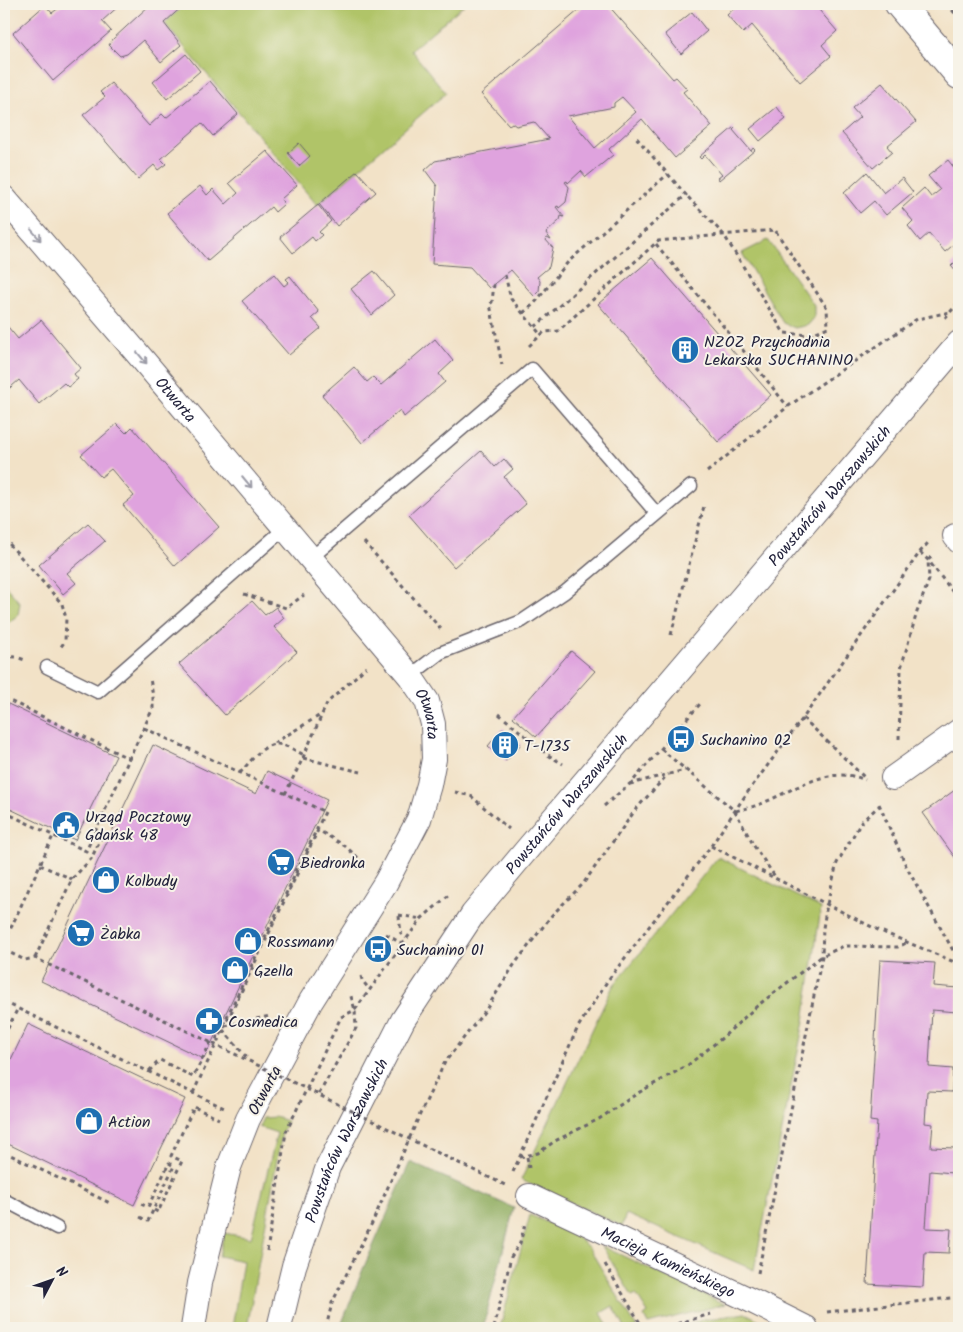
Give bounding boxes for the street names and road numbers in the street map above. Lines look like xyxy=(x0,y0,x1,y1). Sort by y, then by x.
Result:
street label: Otwarta xyxy=(148,372,202,429)
street label: Powstańców Warszawskich xyxy=(763,420,898,572)
street label: Otwarta xyxy=(408,683,445,740)
street label: Powstańców Warszawskich xyxy=(500,728,635,881)
street label: Powstańców Warszawskich xyxy=(299,1054,395,1226)
street label: Otwarta xyxy=(242,1061,289,1120)
street label: Macieja Kamieńskiego xyxy=(596,1221,739,1305)

